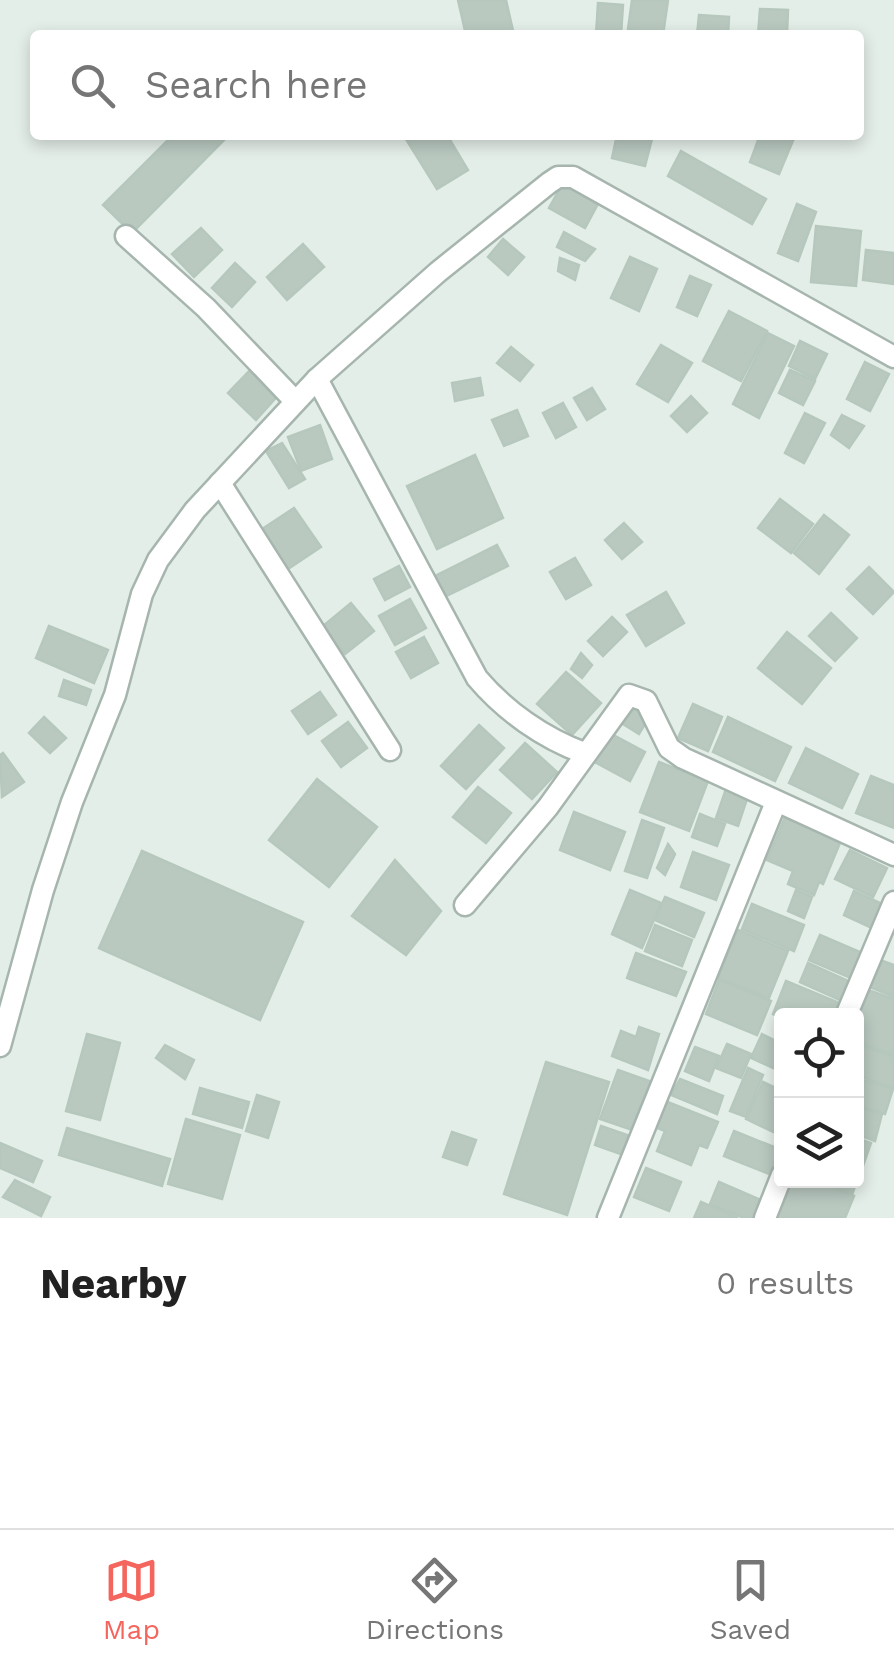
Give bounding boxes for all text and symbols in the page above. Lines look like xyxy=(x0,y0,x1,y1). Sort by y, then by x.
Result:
search box xyxy=(30,30,864,140)
icon: search xyxy=(65,58,120,113)
text: Search here xyxy=(145,63,368,107)
map controls xyxy=(774,1008,864,1188)
button: locate xyxy=(774,1008,864,1098)
button: layers xyxy=(774,1098,864,1188)
text: Nearby xyxy=(40,1259,187,1308)
text: 0 results xyxy=(716,1264,854,1302)
tab: Map xyxy=(103,1553,160,1646)
tab: Directions xyxy=(366,1553,504,1646)
tab: Saved xyxy=(710,1553,791,1646)

